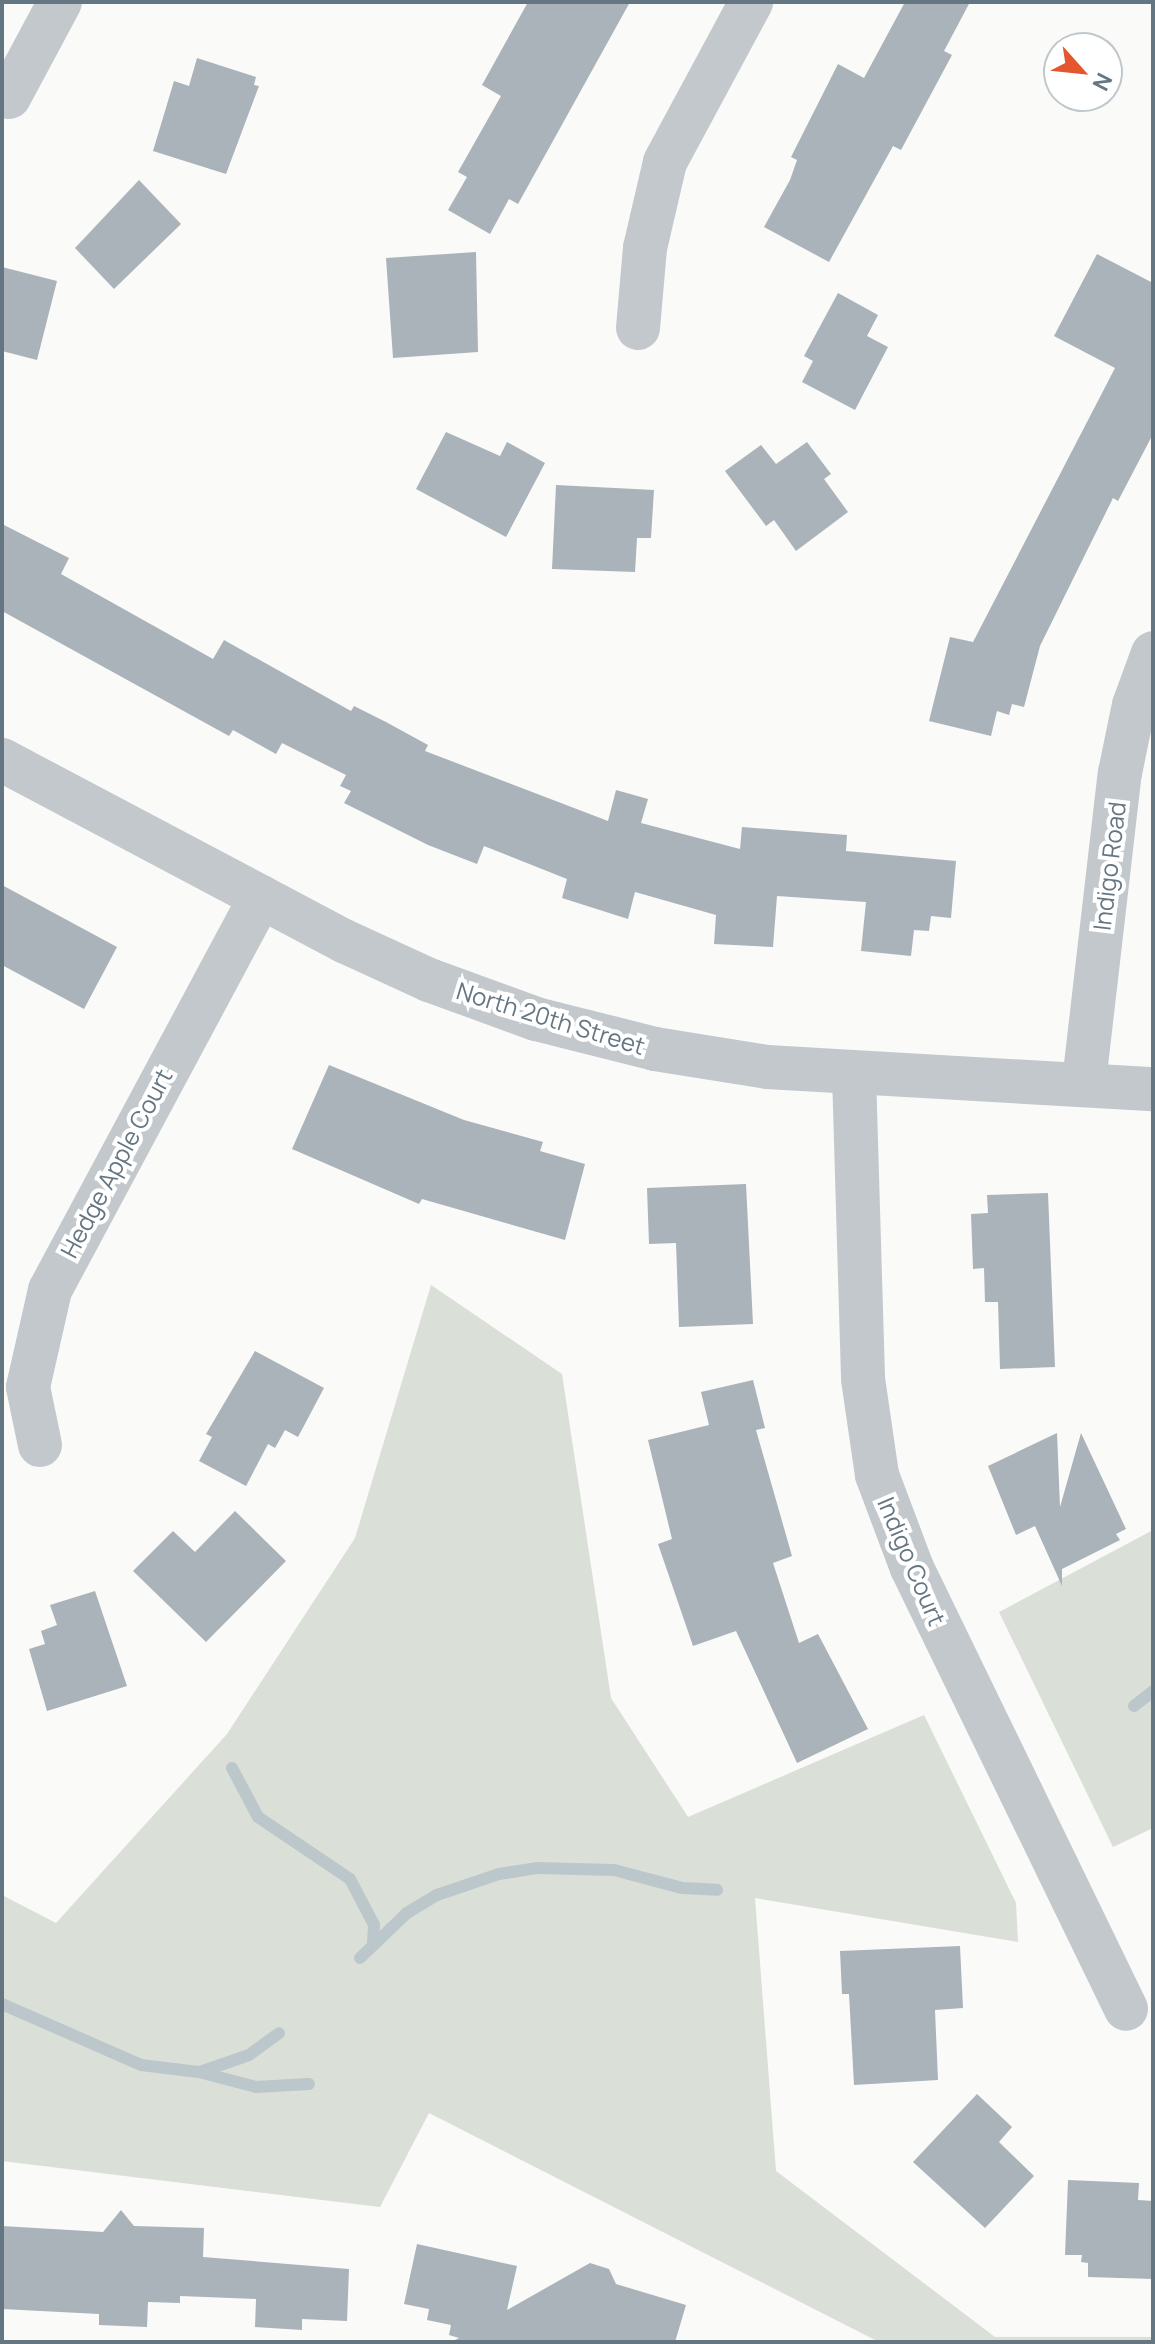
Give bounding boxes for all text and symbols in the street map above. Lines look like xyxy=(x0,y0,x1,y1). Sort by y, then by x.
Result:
north arrow xyxy=(1043,32,1123,112)
text: N xyxy=(1086,68,1120,96)
street label: Indigo Road xyxy=(1087,800,1131,932)
street label: North 20th Street xyxy=(453,976,649,1060)
street label: Hedge Apple Court xyxy=(54,1064,178,1262)
street label: Indigo Court xyxy=(872,1492,952,1630)

